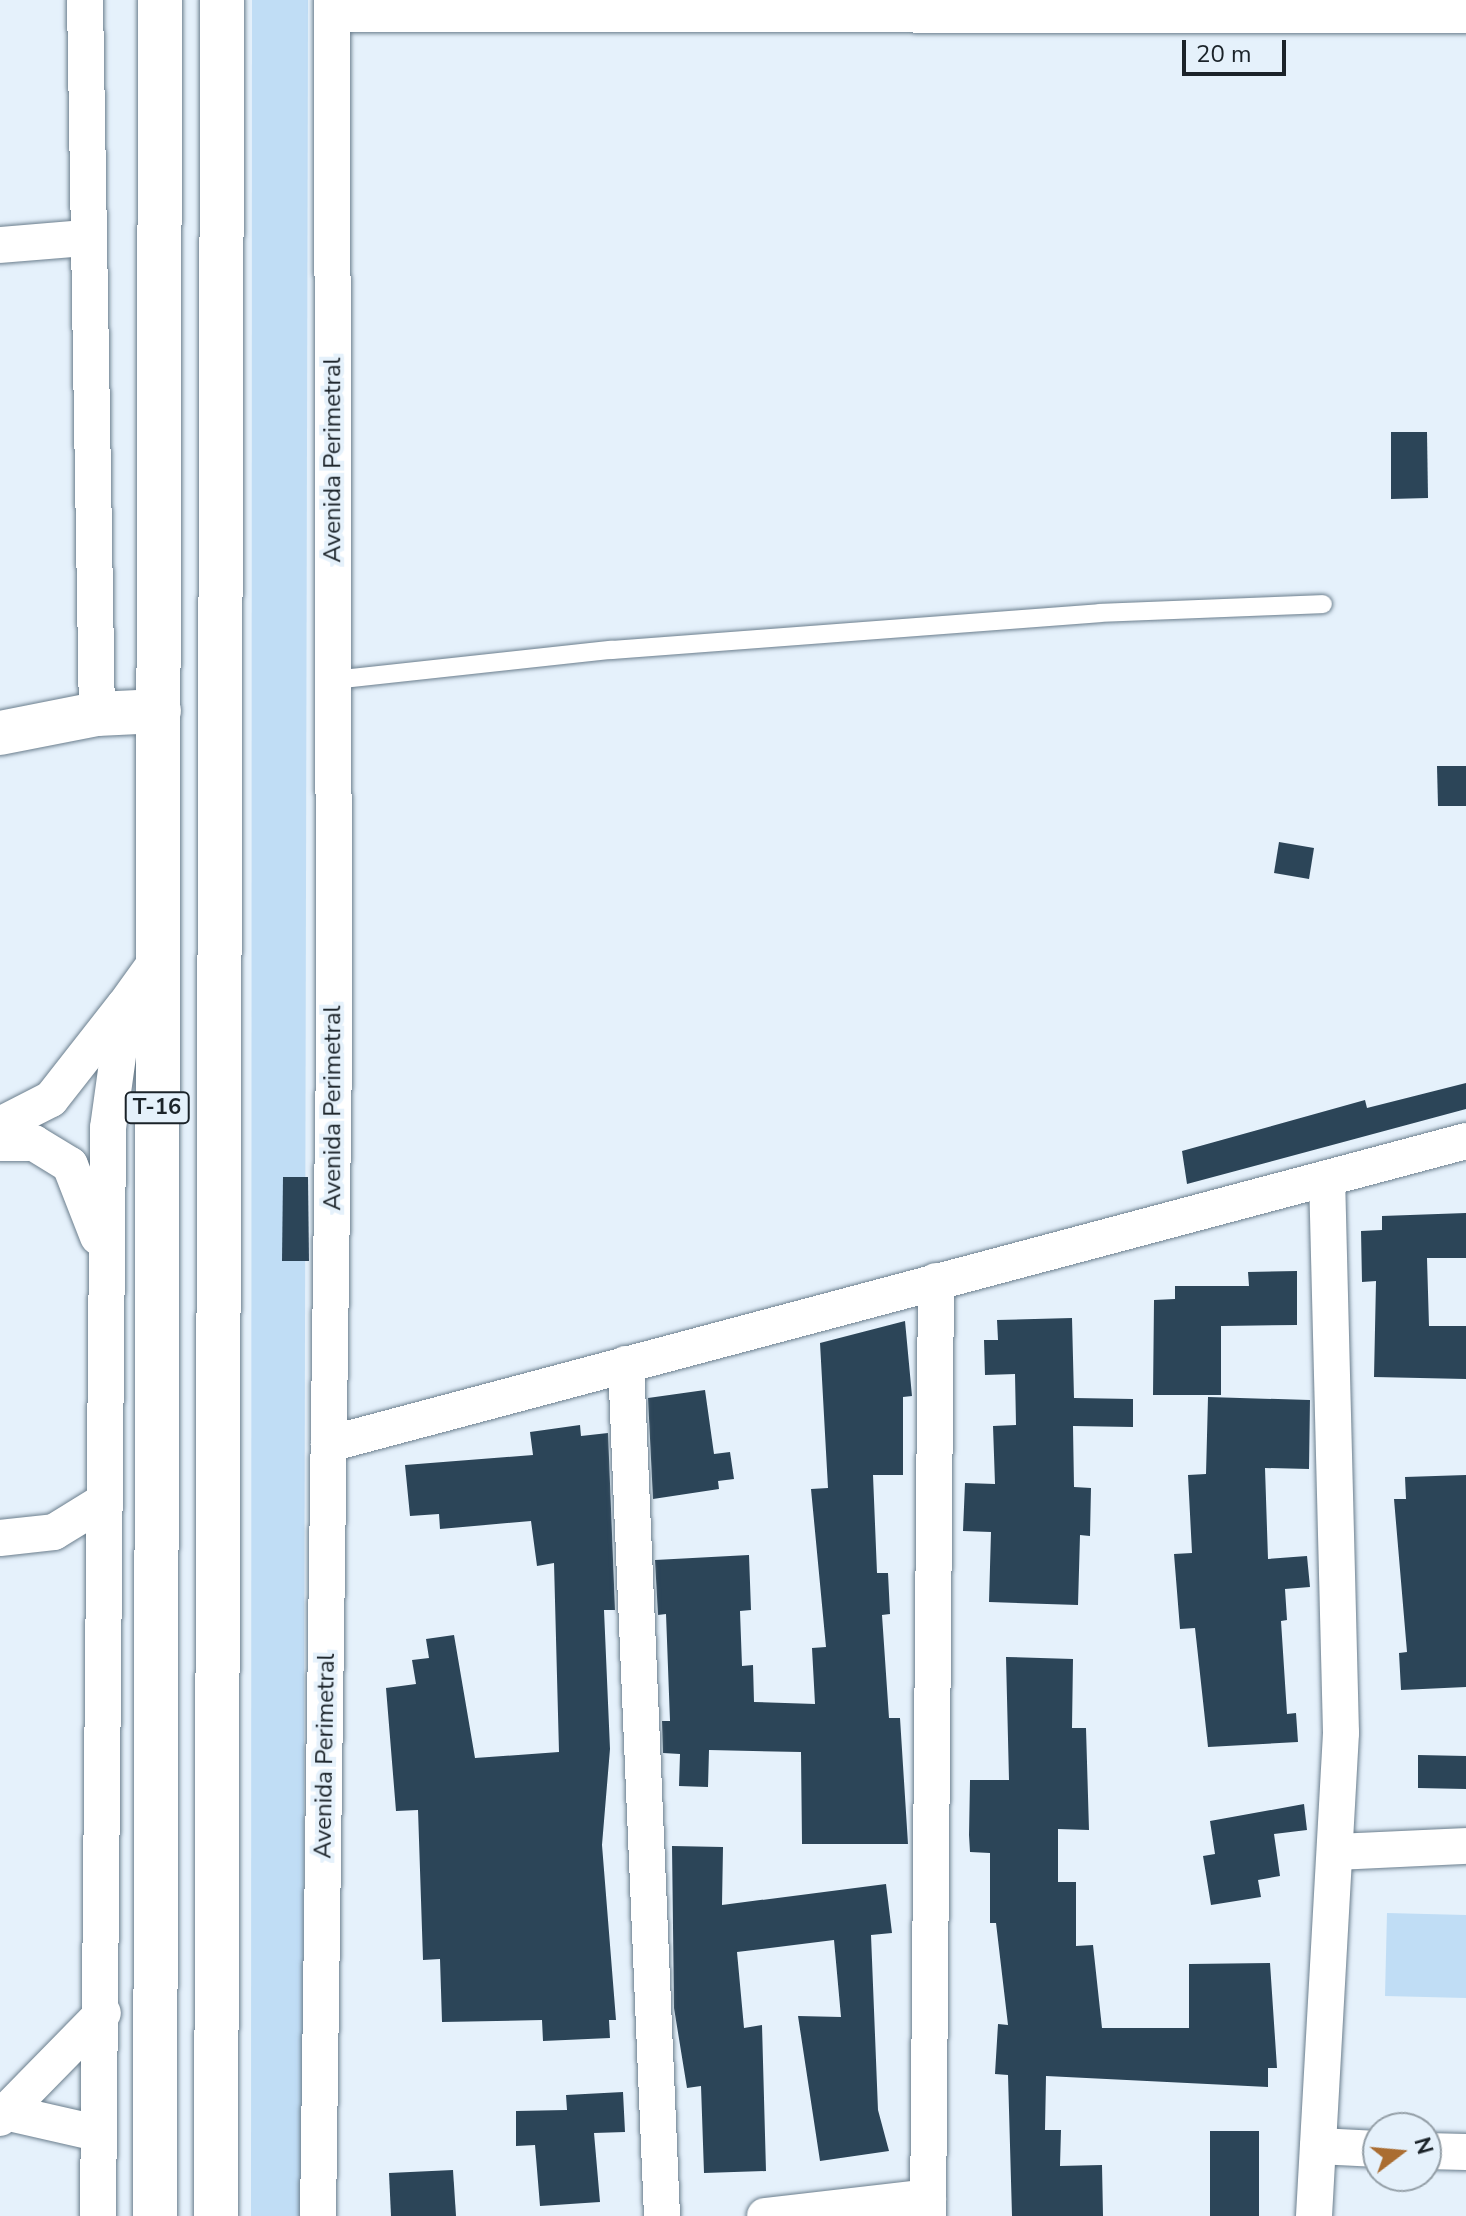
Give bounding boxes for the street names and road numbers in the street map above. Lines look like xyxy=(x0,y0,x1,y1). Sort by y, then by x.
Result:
street label: Avenida Perimetral xyxy=(319,357,347,563)
street label: Avenida Perimetral xyxy=(319,1005,347,1211)
road number: T-16 xyxy=(123,1090,191,1126)
street label: Avenida Perimetral xyxy=(309,1653,341,1859)

